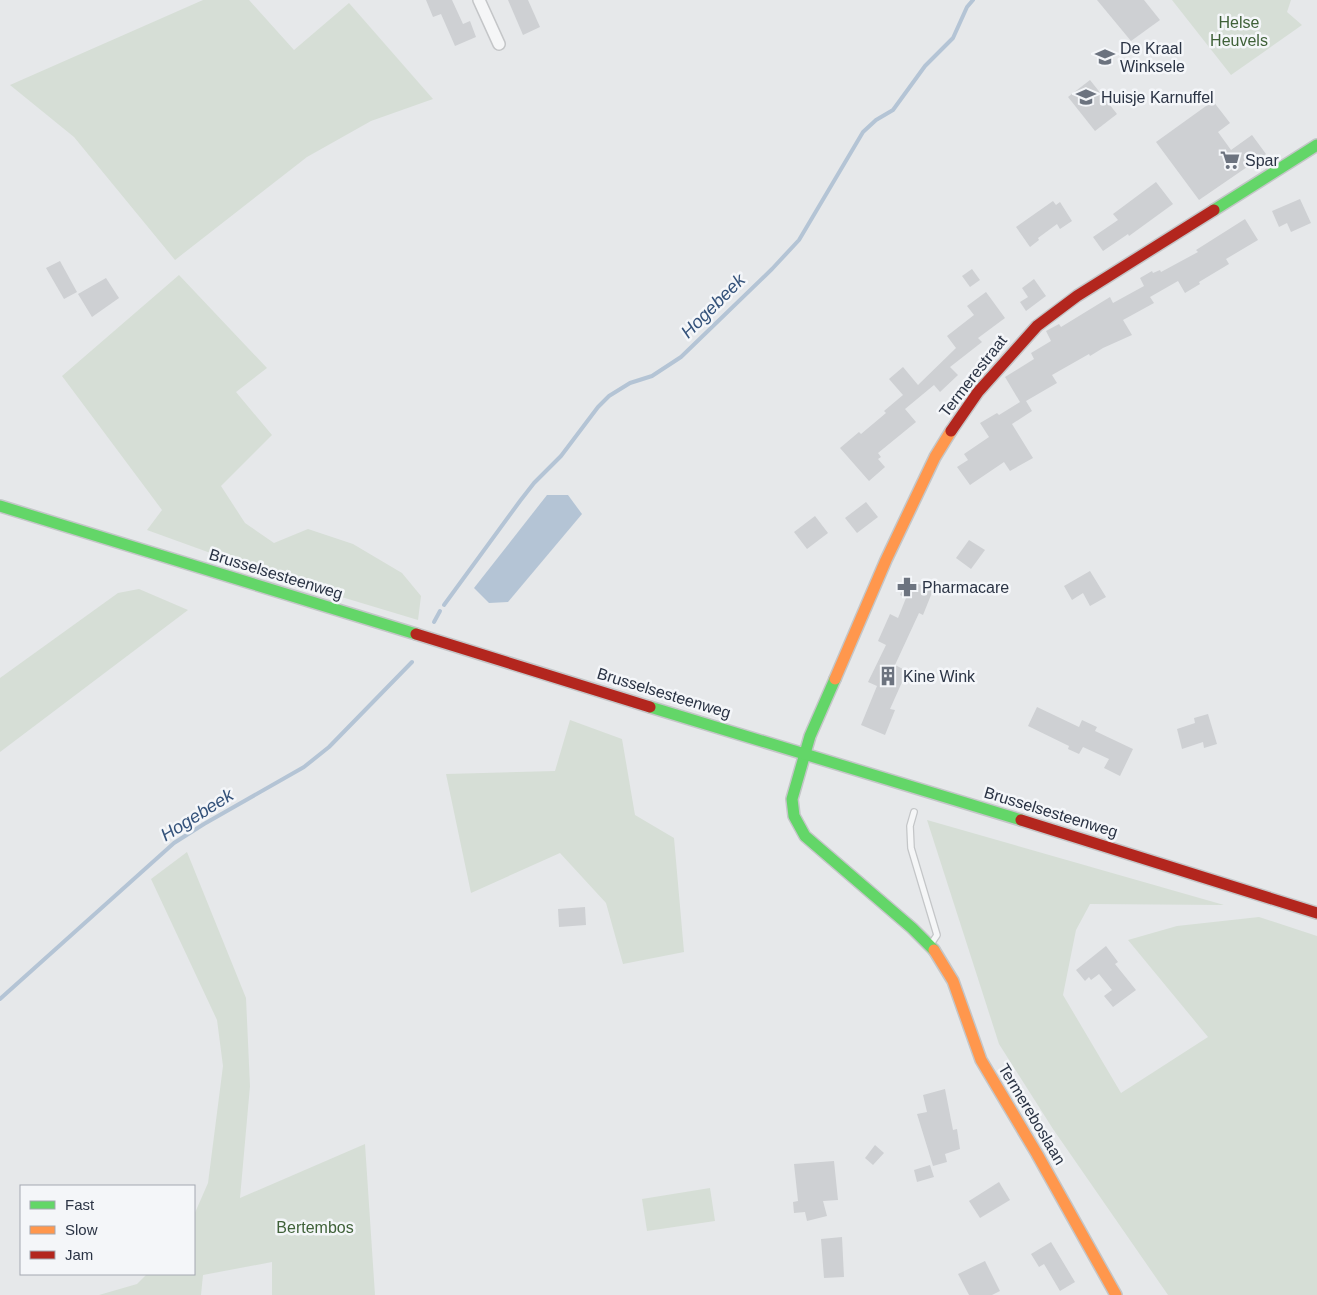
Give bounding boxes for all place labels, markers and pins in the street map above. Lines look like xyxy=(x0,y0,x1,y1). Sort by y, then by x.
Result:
place label: De Kraal Winksele xyxy=(1120,40,1185,75)
school or university icon: De Kraal Winksele xyxy=(1094,46,1116,68)
school or university icon: Huisje Karnuffel xyxy=(1075,86,1097,108)
place label: Huisje Karnuffel xyxy=(1101,89,1214,106)
supermarket icon: Spar xyxy=(1219,149,1241,171)
place label: Spar xyxy=(1245,152,1279,169)
pharmacy icon: Pharmacare xyxy=(896,576,918,598)
place label: Pharmacare xyxy=(922,579,1009,596)
building icon: Kine Wink xyxy=(877,665,899,687)
place label: Kine Wink xyxy=(903,668,976,685)

